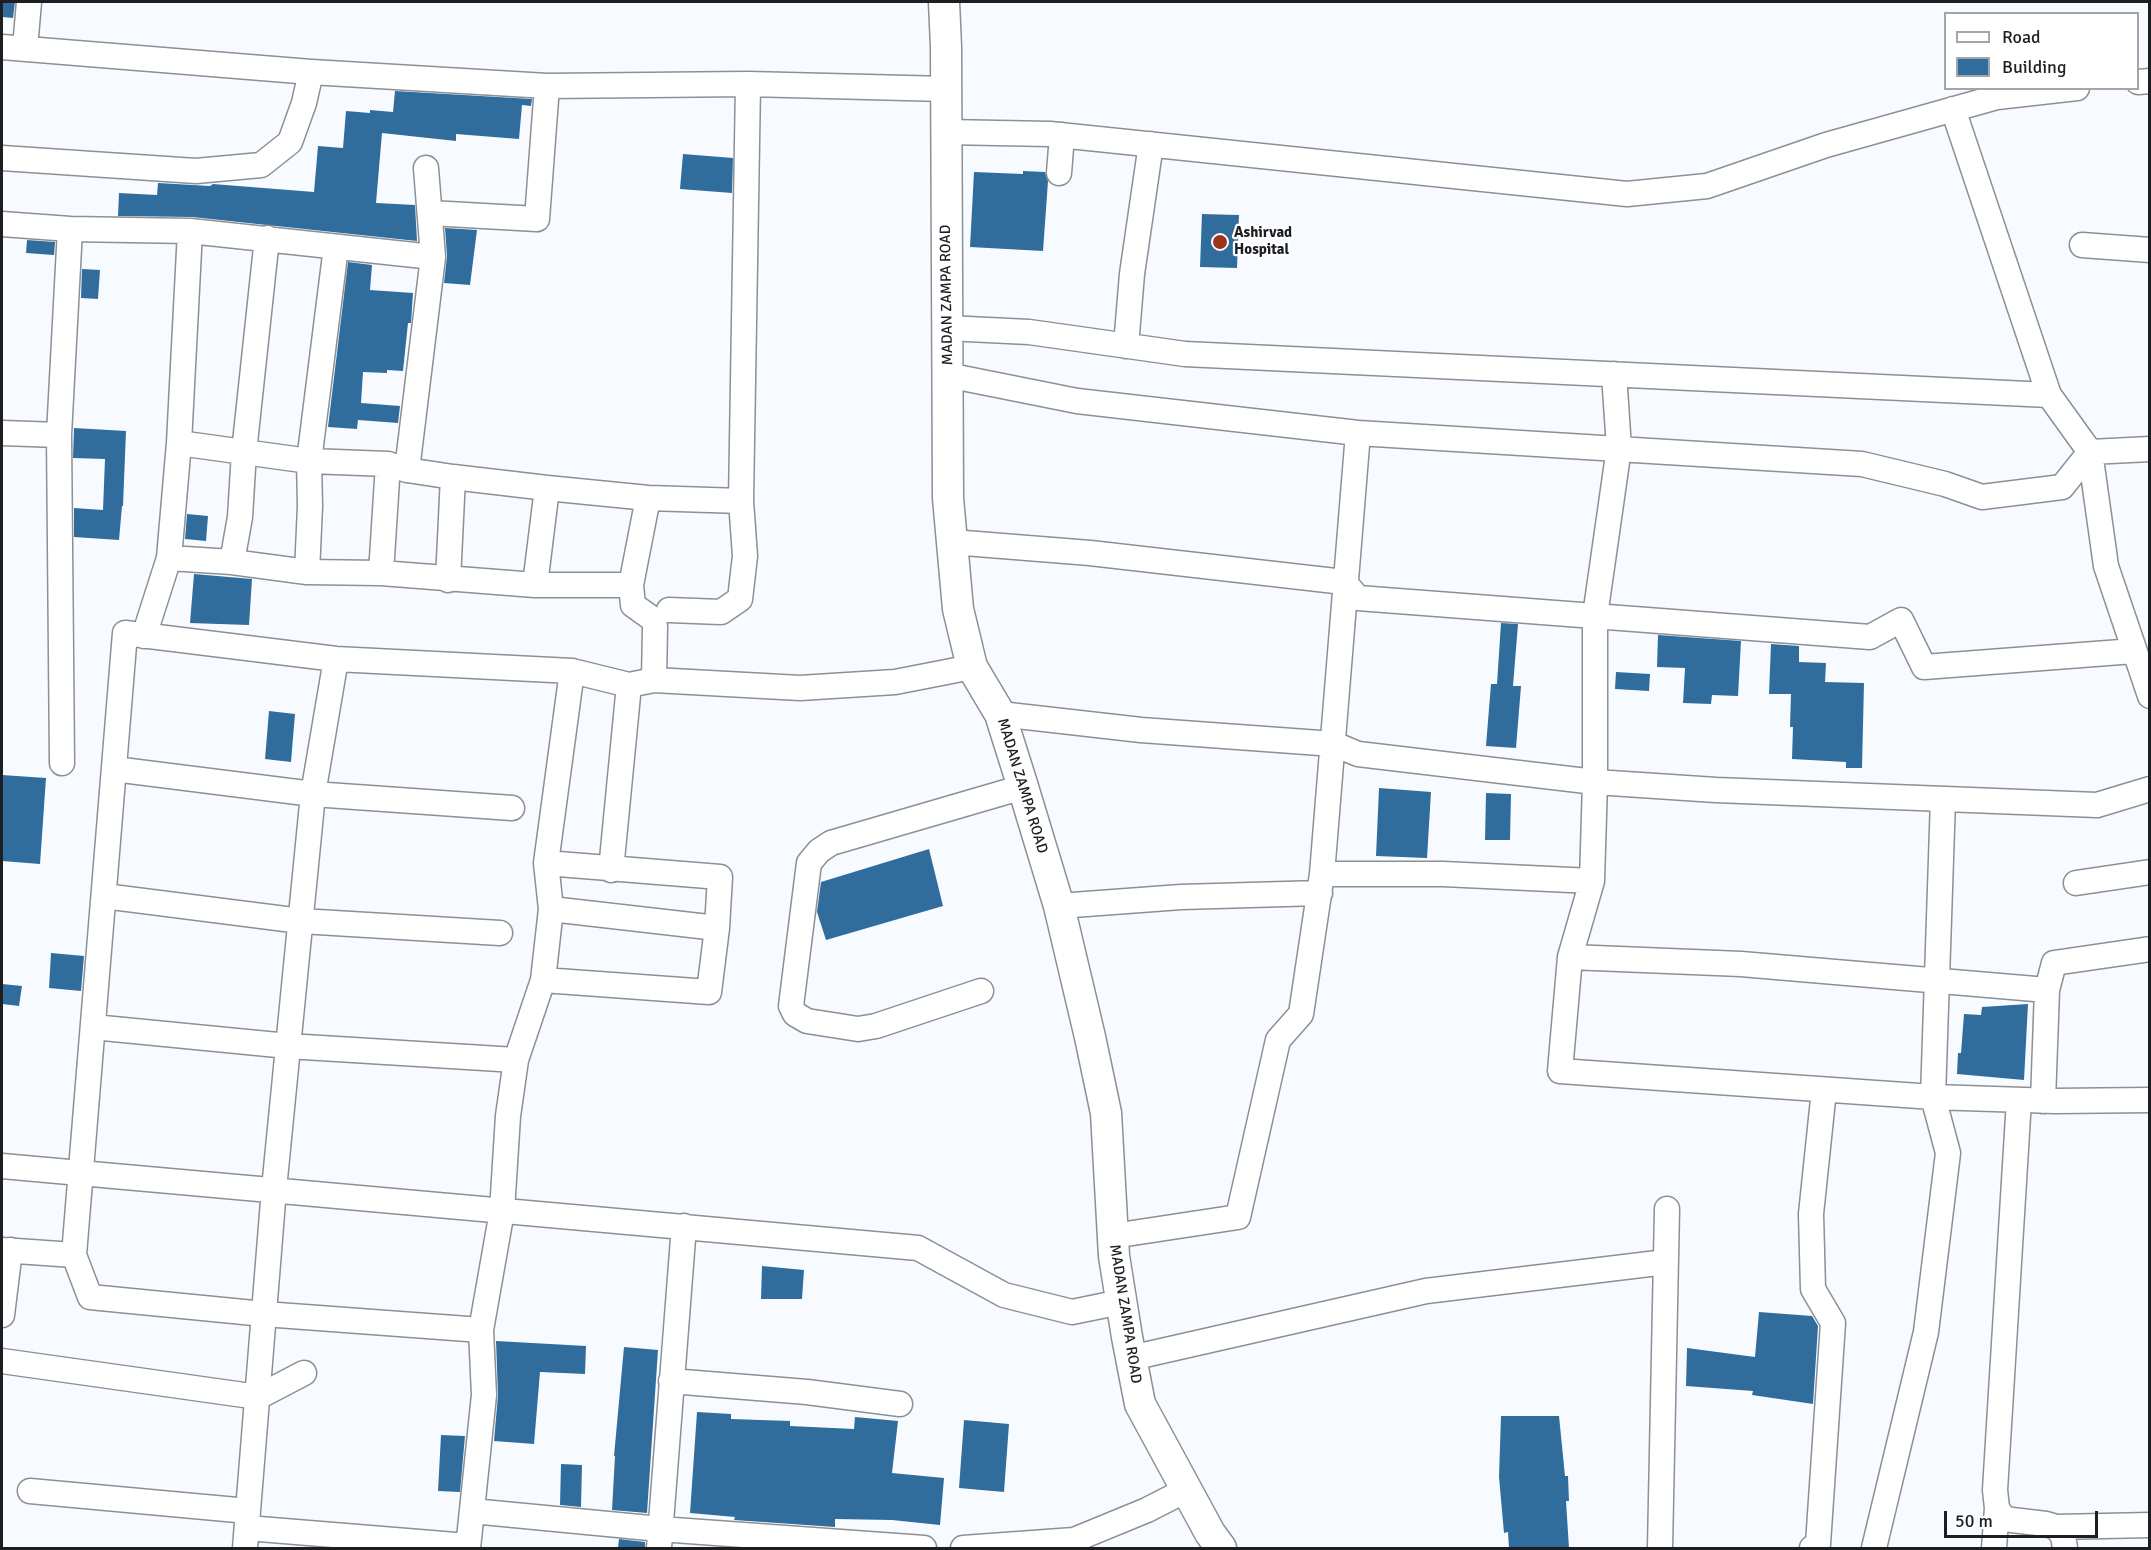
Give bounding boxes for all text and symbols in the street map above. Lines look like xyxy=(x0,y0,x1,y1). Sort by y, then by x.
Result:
legend xyxy=(1944,12,2139,90)
text: Road xyxy=(2002,26,2041,48)
text: Building xyxy=(2002,56,2066,78)
place label: Ashirvad Hospital xyxy=(1234,224,1292,259)
street label: MADAN ZAMPA ROAD xyxy=(937,225,957,365)
marker: Ashirvad Hospital xyxy=(1211,233,1229,251)
street label: MADAN ZAMPA ROAD xyxy=(993,716,1051,856)
street label: MADAN ZAMPA ROAD xyxy=(1105,1243,1145,1385)
scale bar xyxy=(1947,1499,2102,1537)
text: 50 m xyxy=(1955,1510,1993,1532)

